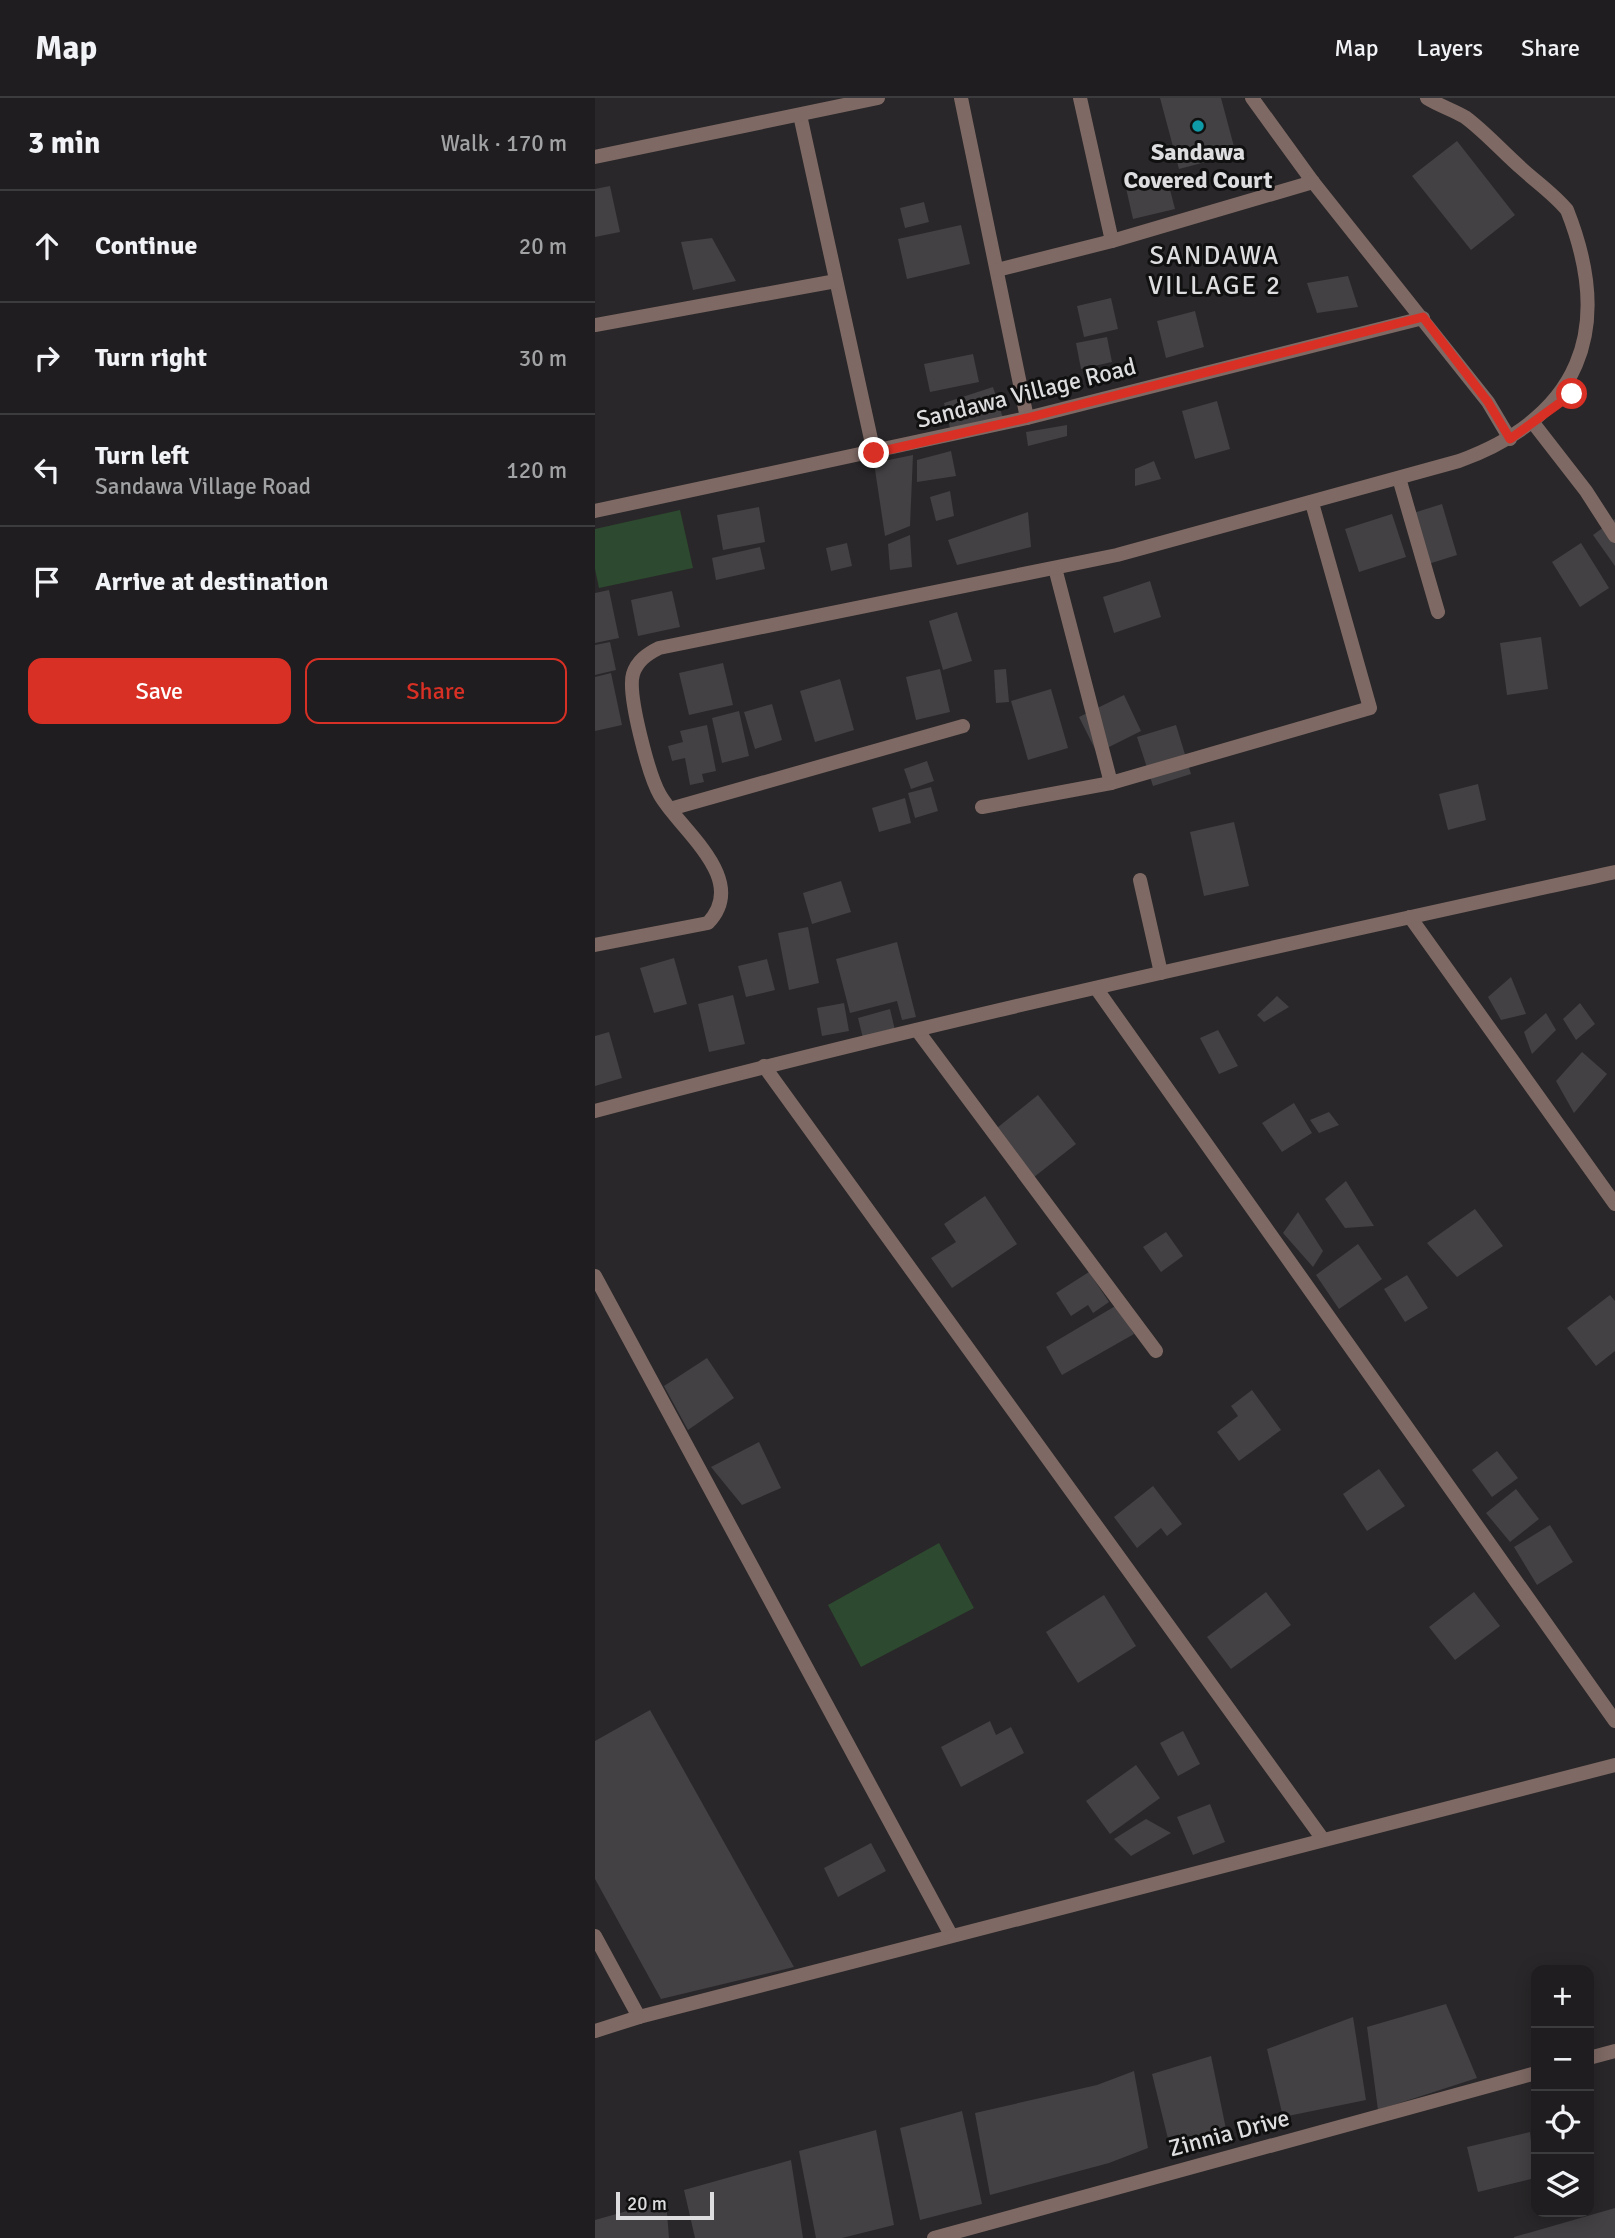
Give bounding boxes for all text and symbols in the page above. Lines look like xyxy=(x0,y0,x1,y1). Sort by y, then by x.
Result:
text: Map xyxy=(35,28,97,69)
text: Map xyxy=(1334,33,1379,63)
text: Layers xyxy=(1417,33,1483,63)
text: Share xyxy=(1521,33,1580,63)
marker: Sandawa Covered Court xyxy=(1190,118,1206,134)
text: 3 min xyxy=(28,125,100,162)
text: Walk · 170 m xyxy=(441,129,567,158)
place label: Sandawa Covered Court xyxy=(1124,137,1272,195)
icon: ahead xyxy=(28,227,66,265)
text: Continue xyxy=(95,230,197,262)
text: 20 m xyxy=(519,232,567,261)
district label: SANDAWA VILLAGE 2 xyxy=(1148,240,1282,302)
icon: right xyxy=(28,339,66,377)
text: Turn right xyxy=(95,342,207,374)
text: 30 m xyxy=(519,344,567,373)
street label: Sandawa Village Road xyxy=(913,351,1139,435)
route start xyxy=(1556,378,1587,409)
route end xyxy=(858,437,889,468)
text: Turn left xyxy=(95,440,189,472)
icon: left xyxy=(28,451,66,489)
text: 120 m xyxy=(506,456,567,485)
text: Sandawa Village Road xyxy=(95,472,311,501)
icon: arrive xyxy=(28,563,66,601)
text: Arrive at destination xyxy=(95,566,328,598)
button: Save xyxy=(28,658,291,724)
button: Share xyxy=(305,658,567,724)
map controls xyxy=(1531,1965,1594,2217)
button: + xyxy=(1531,1965,1594,2028)
button: − xyxy=(1531,2028,1594,2091)
button: locate xyxy=(1531,2091,1594,2154)
street label: Zinnia Drive xyxy=(1165,2102,1293,2164)
button: layers xyxy=(1531,2154,1594,2217)
scale bar xyxy=(616,2189,714,2221)
text: 20 m xyxy=(627,2192,667,2216)

